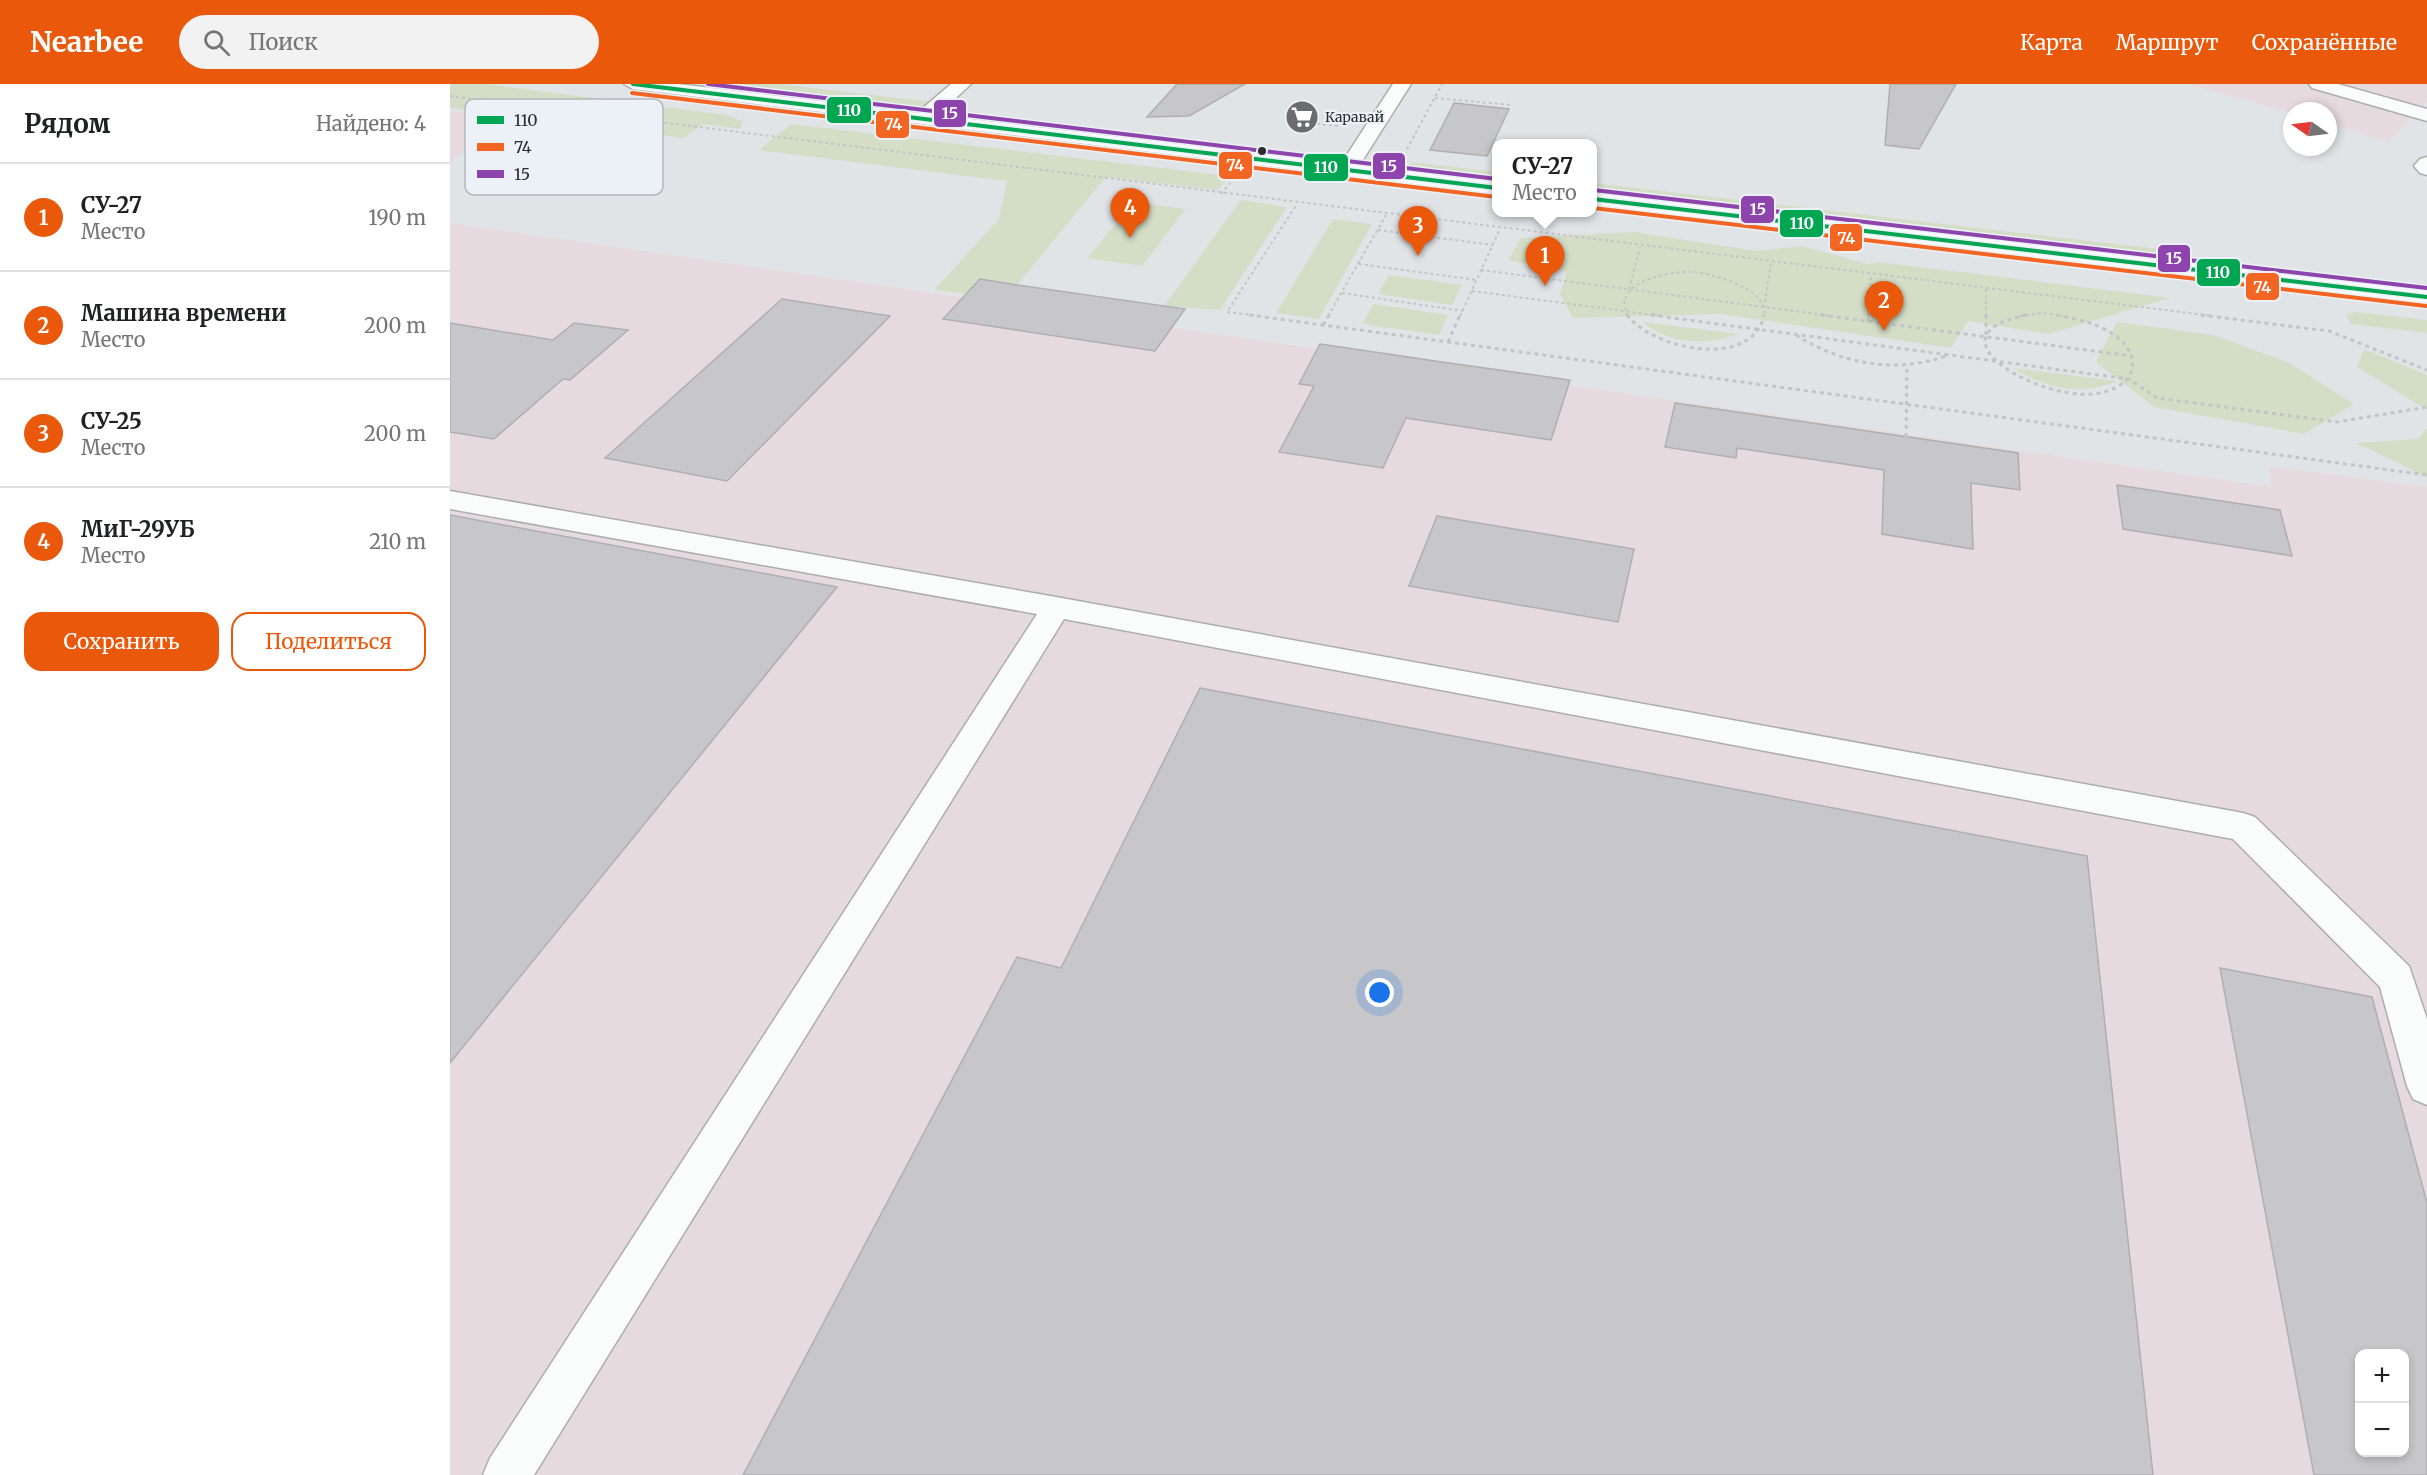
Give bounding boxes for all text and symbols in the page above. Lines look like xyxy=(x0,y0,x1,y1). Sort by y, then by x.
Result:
search box xyxy=(179,15,599,69)
text: Nearbee xyxy=(30,24,143,60)
icon: search xyxy=(200,26,233,59)
text: Поиск xyxy=(248,28,318,56)
text: Карта xyxy=(2020,29,2083,56)
text: Маршрут xyxy=(2116,29,2219,56)
text: Сохранённые xyxy=(2252,29,2397,56)
line badge: 110 xyxy=(826,96,872,124)
legend xyxy=(465,99,663,195)
line badge: 15 xyxy=(933,99,967,128)
supermarket icon: Каравай xyxy=(1284,99,1320,135)
text: 110 xyxy=(837,100,861,120)
north arrow xyxy=(2283,102,2337,156)
text: 15 xyxy=(942,103,958,123)
text: Рядом xyxy=(24,107,110,140)
place label: Каравай xyxy=(1325,108,1385,126)
text: 110 xyxy=(514,110,538,130)
line badge: 74 xyxy=(875,110,910,139)
text: Найдено: 4 xyxy=(316,111,426,136)
text: 74 xyxy=(884,114,902,134)
text: 74 xyxy=(514,137,532,157)
popup xyxy=(1492,139,1597,217)
unlabelled marker xyxy=(1256,145,1268,157)
line badge: 74 xyxy=(1218,151,1253,180)
line badge: 15 xyxy=(1372,152,1406,180)
text: СУ-27 xyxy=(1512,152,1573,180)
line badge: 110 xyxy=(1303,153,1349,182)
text: 74 xyxy=(1226,155,1244,175)
text: 15 xyxy=(1381,156,1397,176)
text: 110 xyxy=(1314,157,1338,177)
text: 15 xyxy=(514,164,530,184)
text: Место xyxy=(1512,180,1577,205)
pin: 4 xyxy=(1110,188,1150,238)
text: СУ-27 xyxy=(81,191,142,219)
line badge: 15 xyxy=(1740,195,1775,224)
text: 15 xyxy=(1750,199,1766,219)
text: 1 xyxy=(39,205,48,230)
text: 190 m xyxy=(368,205,426,230)
pin: 3 xyxy=(1398,206,1438,256)
line badge: 110 xyxy=(1779,209,1824,238)
text: 110 xyxy=(1790,213,1814,233)
text: Место xyxy=(81,219,145,244)
line badge: 74 xyxy=(1829,223,1863,252)
text: 74 xyxy=(1837,228,1855,248)
pin: 1 xyxy=(1526,236,1564,286)
line badge: 15 xyxy=(2157,244,2191,273)
text: 15 xyxy=(2166,248,2182,268)
line badge: 110 xyxy=(2196,258,2241,287)
text: 110 xyxy=(2206,262,2230,282)
line badge: 74 xyxy=(2245,272,2280,301)
text: 74 xyxy=(2253,277,2271,297)
pin: 2 xyxy=(1864,282,1904,331)
text: Машина времени xyxy=(81,299,287,327)
text: 2 xyxy=(38,313,49,338)
text: 200 m xyxy=(364,313,426,338)
text: Место xyxy=(81,327,145,352)
text: СУ-25 xyxy=(81,407,142,435)
text: 3 xyxy=(38,421,49,446)
text: 200 m xyxy=(364,421,426,446)
text: Место xyxy=(81,435,145,460)
text: МиГ-29УБ xyxy=(81,515,195,543)
text: 4 xyxy=(37,529,50,554)
text: 210 m xyxy=(369,529,426,554)
text: Место xyxy=(81,543,145,568)
button: Сохранить xyxy=(24,612,219,671)
button: Поделиться xyxy=(231,612,426,671)
your location xyxy=(1365,978,1394,1007)
map controls xyxy=(2355,1349,2409,1457)
button: + xyxy=(2355,1349,2409,1403)
button: − xyxy=(2355,1403,2409,1457)

